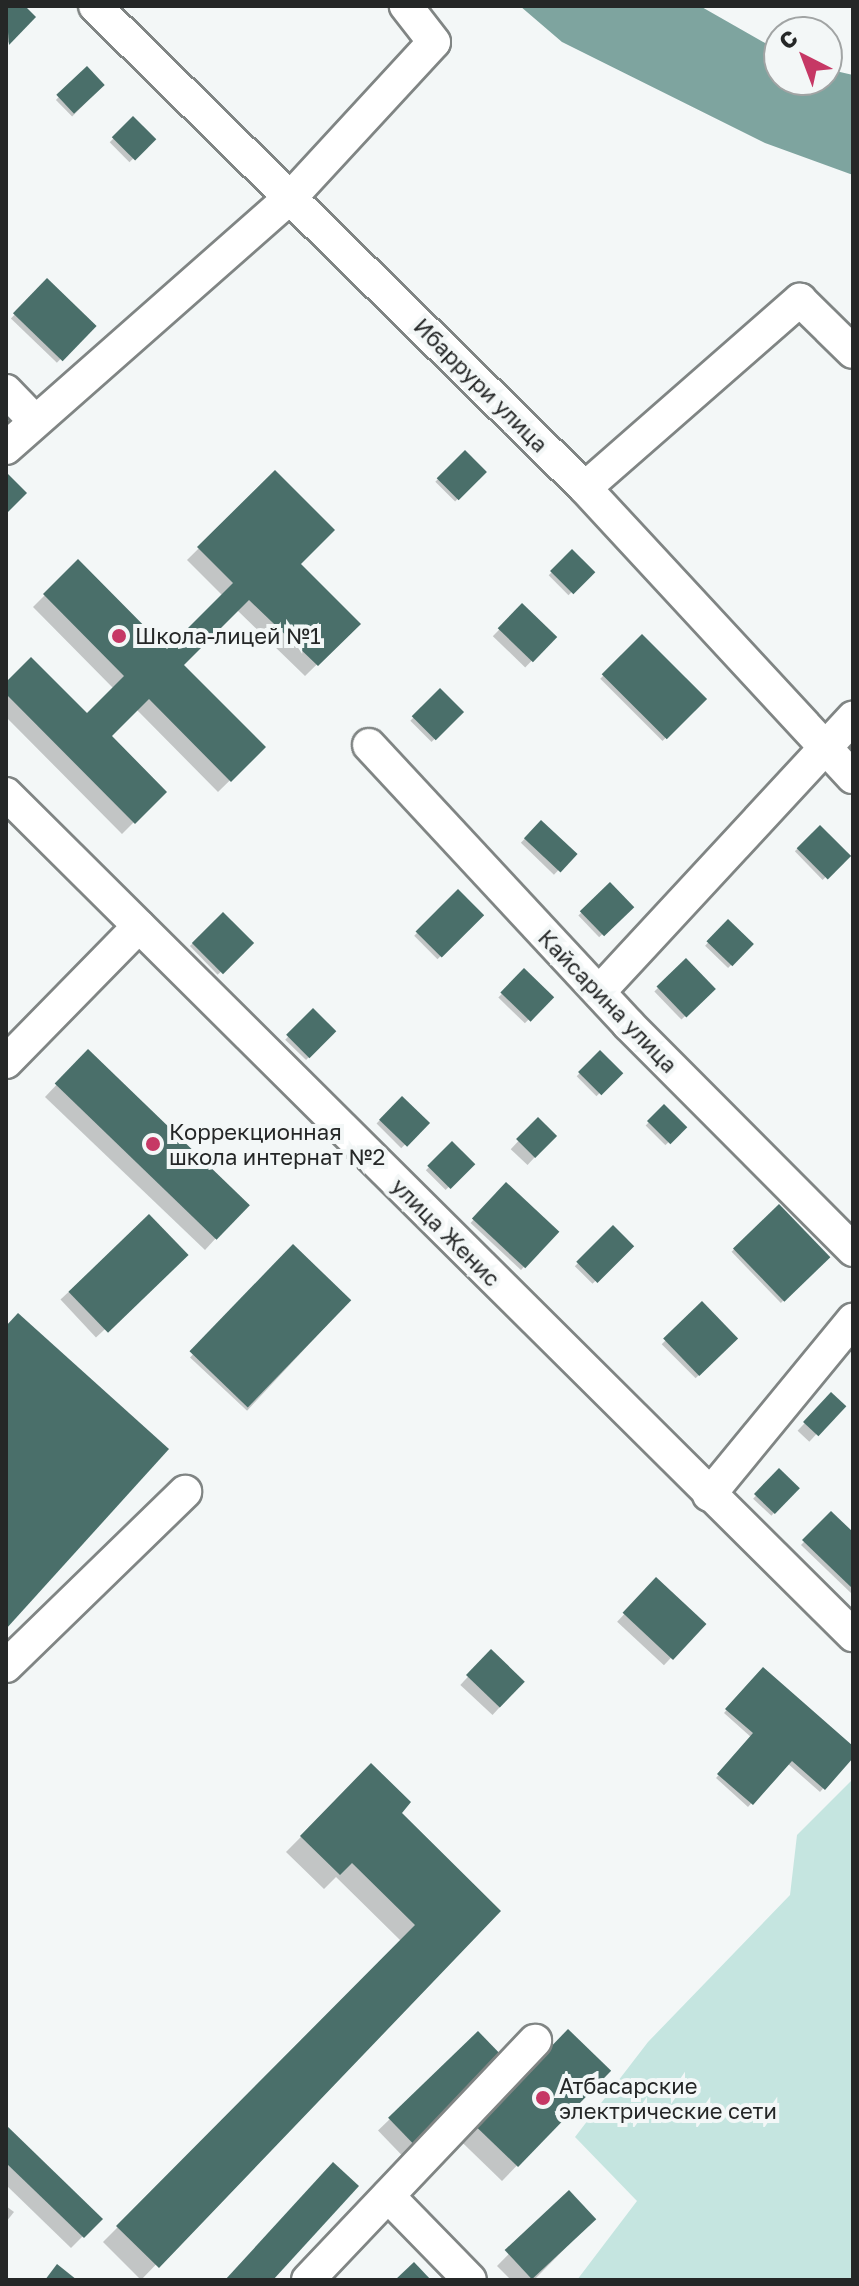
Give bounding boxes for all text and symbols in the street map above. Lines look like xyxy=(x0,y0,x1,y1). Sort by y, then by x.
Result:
north arrow xyxy=(763,16,843,96)
text: С xyxy=(773,24,803,55)
street label: Ибаррури улица xyxy=(409,313,553,457)
place label: Школа-лицей №1 xyxy=(135,623,321,649)
marker: Школа-лицей №1 xyxy=(110,627,128,645)
street label: Кайсарина улица xyxy=(533,924,683,1078)
place label: Коррекционная школа интернат №2 xyxy=(169,1118,385,1170)
marker: Коррекционная школа интернат №2 xyxy=(144,1135,162,1153)
street label: улица Женис xyxy=(386,1172,506,1292)
place label: Атбасарские электрические сети xyxy=(559,2072,777,2124)
marker: Атбасарские электрические сети xyxy=(534,2089,552,2107)

